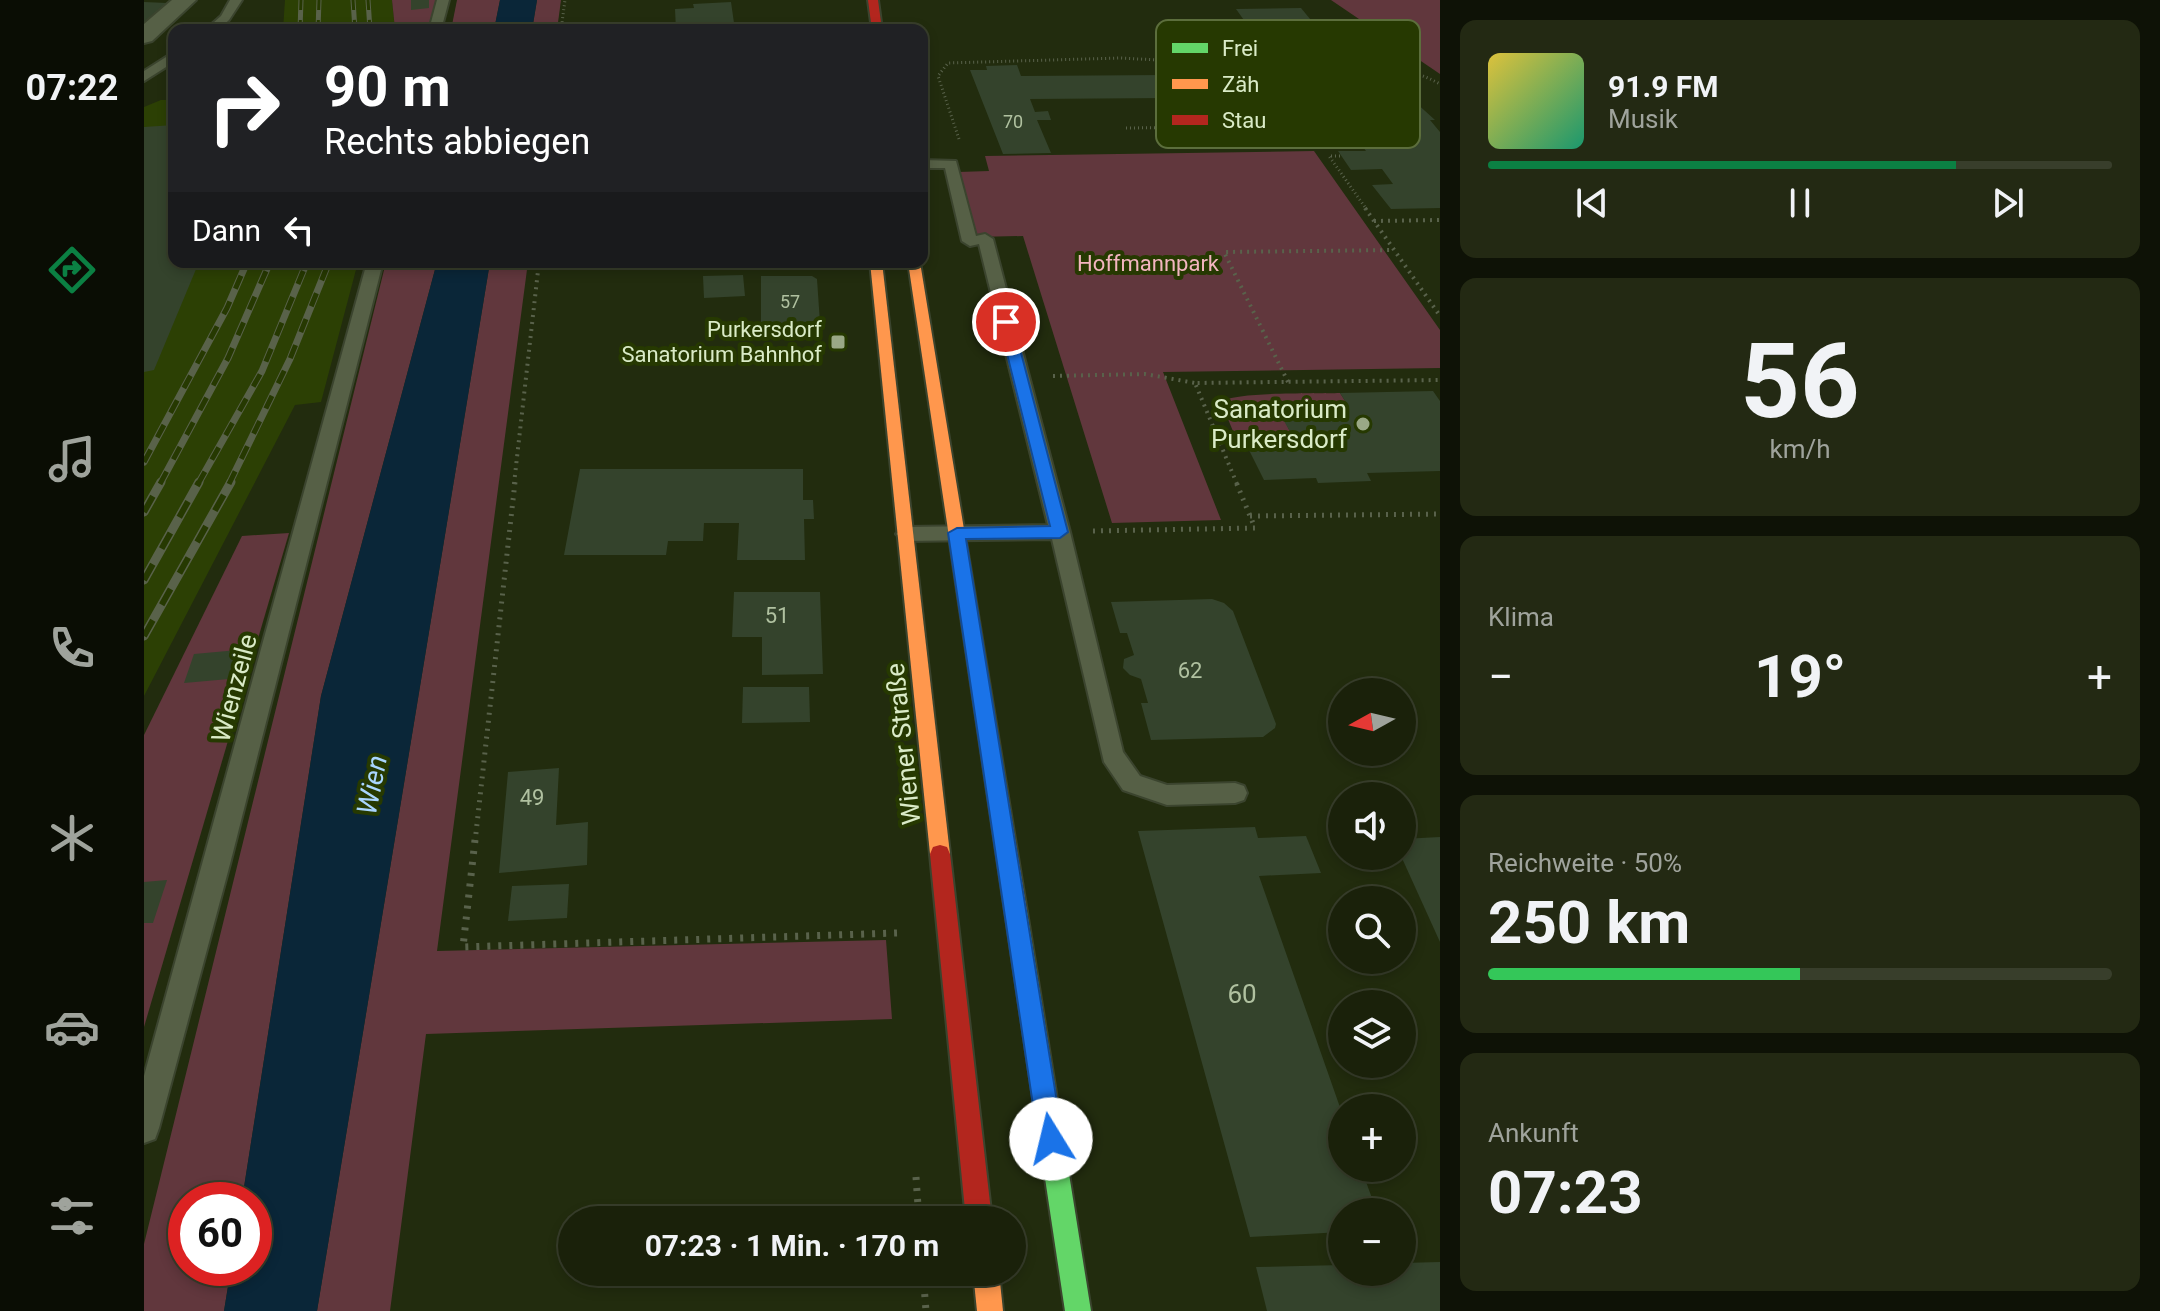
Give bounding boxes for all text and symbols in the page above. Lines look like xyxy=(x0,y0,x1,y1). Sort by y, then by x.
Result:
legend xyxy=(1156,20,1420,148)
text: Frei xyxy=(1222,36,1258,61)
text: 90 m xyxy=(324,54,451,120)
icon: right xyxy=(192,56,296,160)
text: 07:22 xyxy=(26,67,118,109)
text: 91.9 FM xyxy=(1608,69,1719,104)
text: Zäh xyxy=(1222,72,1259,97)
text: Musik xyxy=(1608,104,1678,134)
text: Stau xyxy=(1222,108,1266,133)
house number: 70 xyxy=(1003,111,1023,132)
text: Rechts abbiegen xyxy=(324,121,590,163)
icon: previous xyxy=(1570,181,1614,225)
icon: pause xyxy=(1778,181,1822,225)
icon: next xyxy=(1986,181,2030,225)
icon: left xyxy=(277,208,321,252)
text: Dann xyxy=(192,213,261,248)
icon: directions xyxy=(44,242,100,298)
park label: Hoffmannpark xyxy=(1077,251,1220,276)
pin xyxy=(972,288,1040,356)
house number: 57 xyxy=(780,291,800,312)
icon: arrive xyxy=(984,300,1028,344)
place label: Purkersdorf Sanatorium Bahnhof xyxy=(621,317,822,367)
text: 56 xyxy=(1740,321,1860,442)
marker: Purkersdorf Sanatorium Bahnhof xyxy=(829,333,847,351)
place label: Sanatorium Purkersdorf xyxy=(1211,394,1348,454)
marker: Sanatorium Purkersdorf xyxy=(1354,415,1372,433)
icon: music xyxy=(44,431,100,487)
text: km/h xyxy=(1769,434,1831,464)
text: Klima xyxy=(1488,602,1554,632)
house number: 51 xyxy=(765,603,789,628)
icon: phone xyxy=(44,620,100,676)
street label: Wienzeile xyxy=(205,631,263,745)
text: 19° xyxy=(1754,641,1846,712)
text: − xyxy=(1488,651,1513,703)
text: + xyxy=(2087,651,2112,703)
house number: 62 xyxy=(1178,658,1202,683)
street label: Wiener Straße xyxy=(880,662,926,826)
north arrow xyxy=(1328,678,1416,766)
map controls xyxy=(1328,678,1416,1286)
water label: Wien xyxy=(350,752,394,818)
button: sound xyxy=(1328,782,1416,870)
house number: 49 xyxy=(520,785,544,810)
icon: climate xyxy=(44,810,100,866)
text: Reichweite · 50% xyxy=(1488,848,1682,878)
button: search xyxy=(1328,886,1416,974)
text: 250 km xyxy=(1488,887,1690,958)
house number: 60 xyxy=(1227,979,1257,1009)
button: layers xyxy=(1328,990,1416,1078)
icon: car xyxy=(44,999,100,1055)
button: + xyxy=(1328,1094,1416,1182)
position arrow xyxy=(1009,1097,1093,1181)
text: Ankunft xyxy=(1488,1118,1579,1148)
text: 07:23 xyxy=(1488,1157,1643,1228)
speed limit sign: 60 xyxy=(168,1182,272,1286)
icon: filters xyxy=(44,1188,100,1244)
button: − xyxy=(1328,1198,1416,1286)
text: 07:23 · 1 Min. · 170 m xyxy=(645,1228,939,1263)

